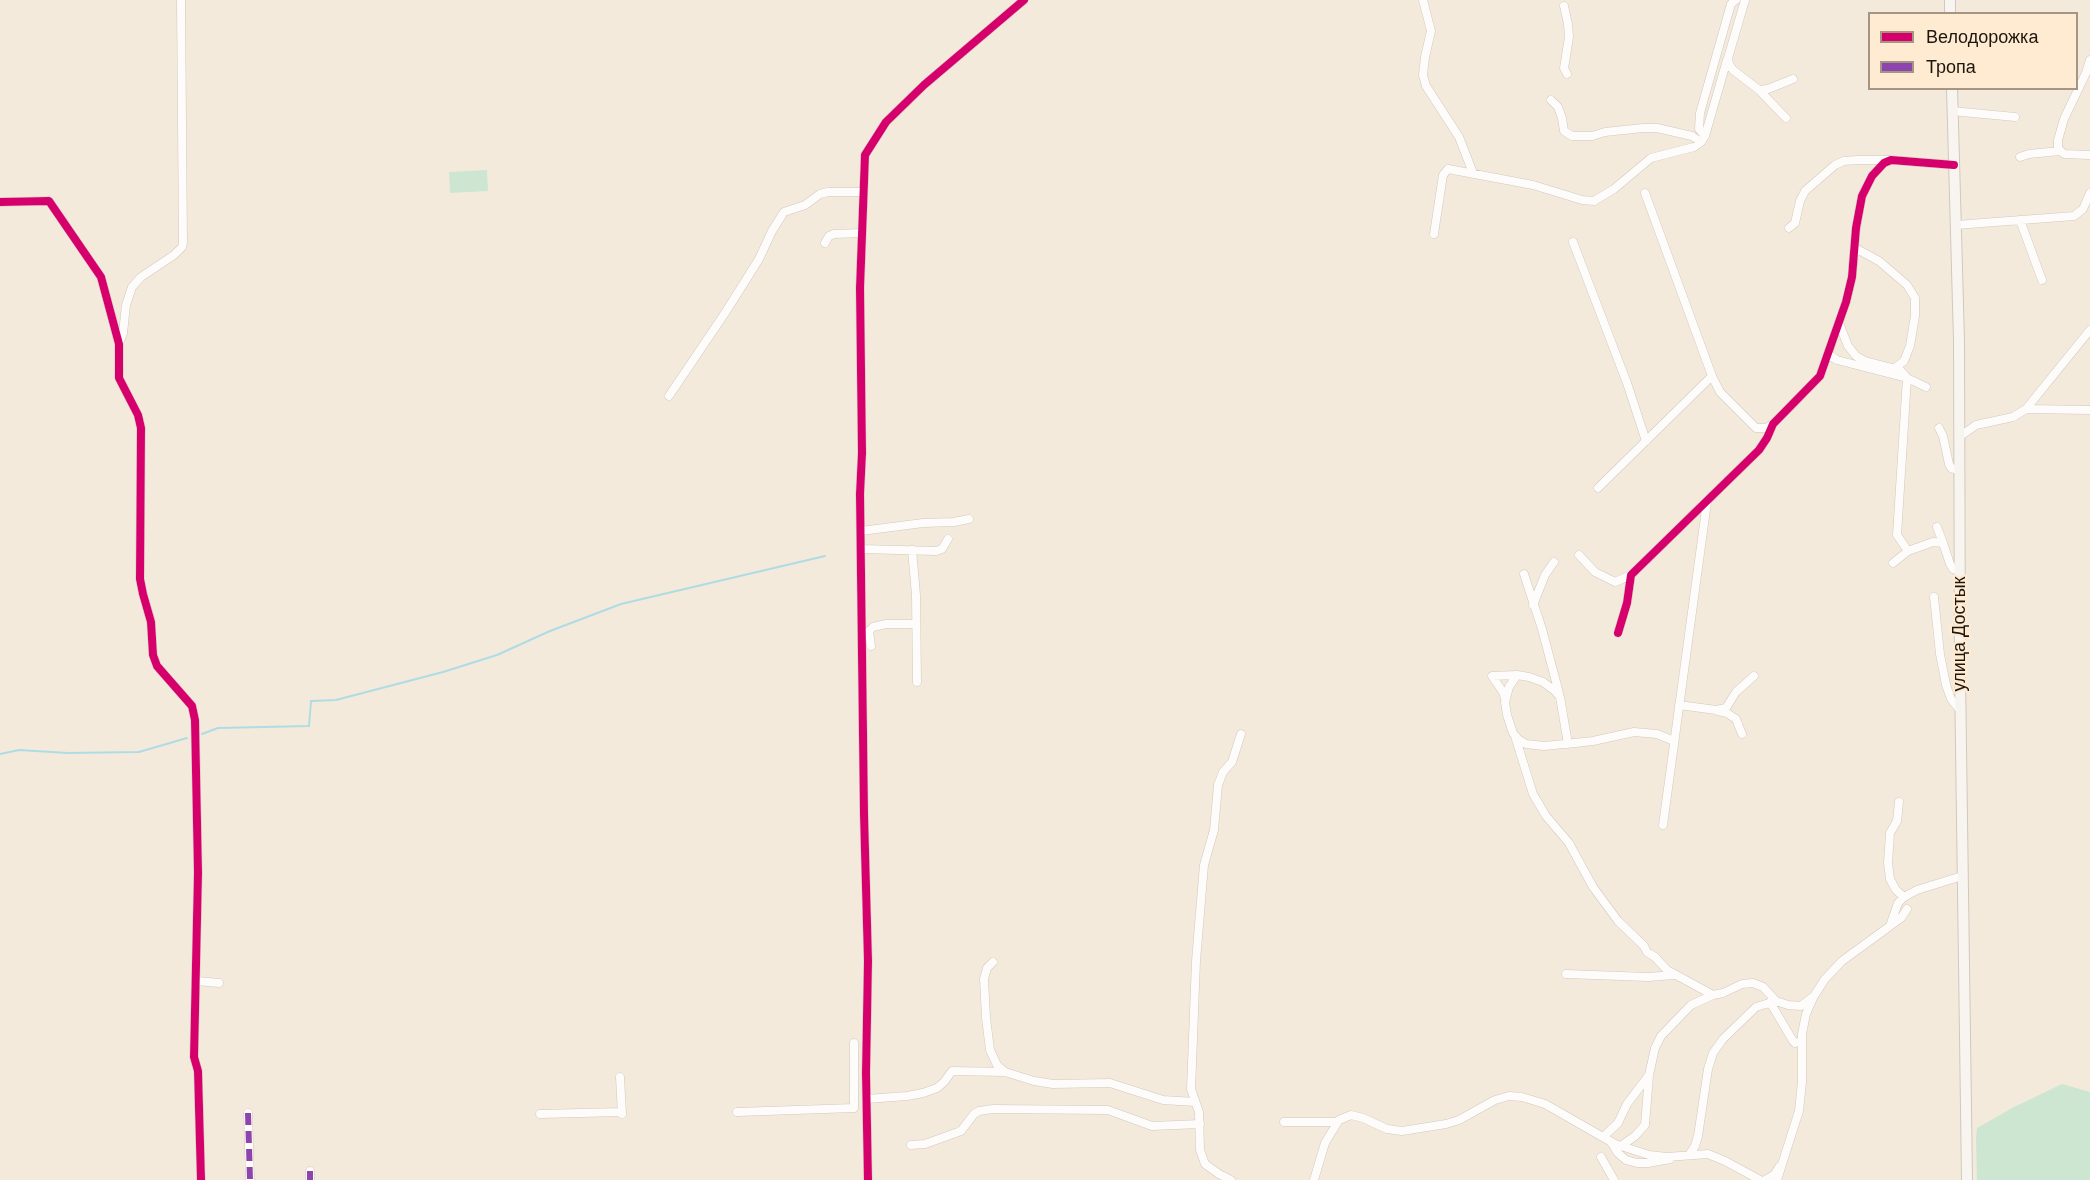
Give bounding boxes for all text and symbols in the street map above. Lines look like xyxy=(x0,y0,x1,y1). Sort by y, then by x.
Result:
legend xyxy=(1868,12,2078,90)
text: Велодорожка xyxy=(1926,27,2038,47)
text: Тропа xyxy=(1926,57,1976,77)
street label: улица Достык xyxy=(1949,577,1971,691)

